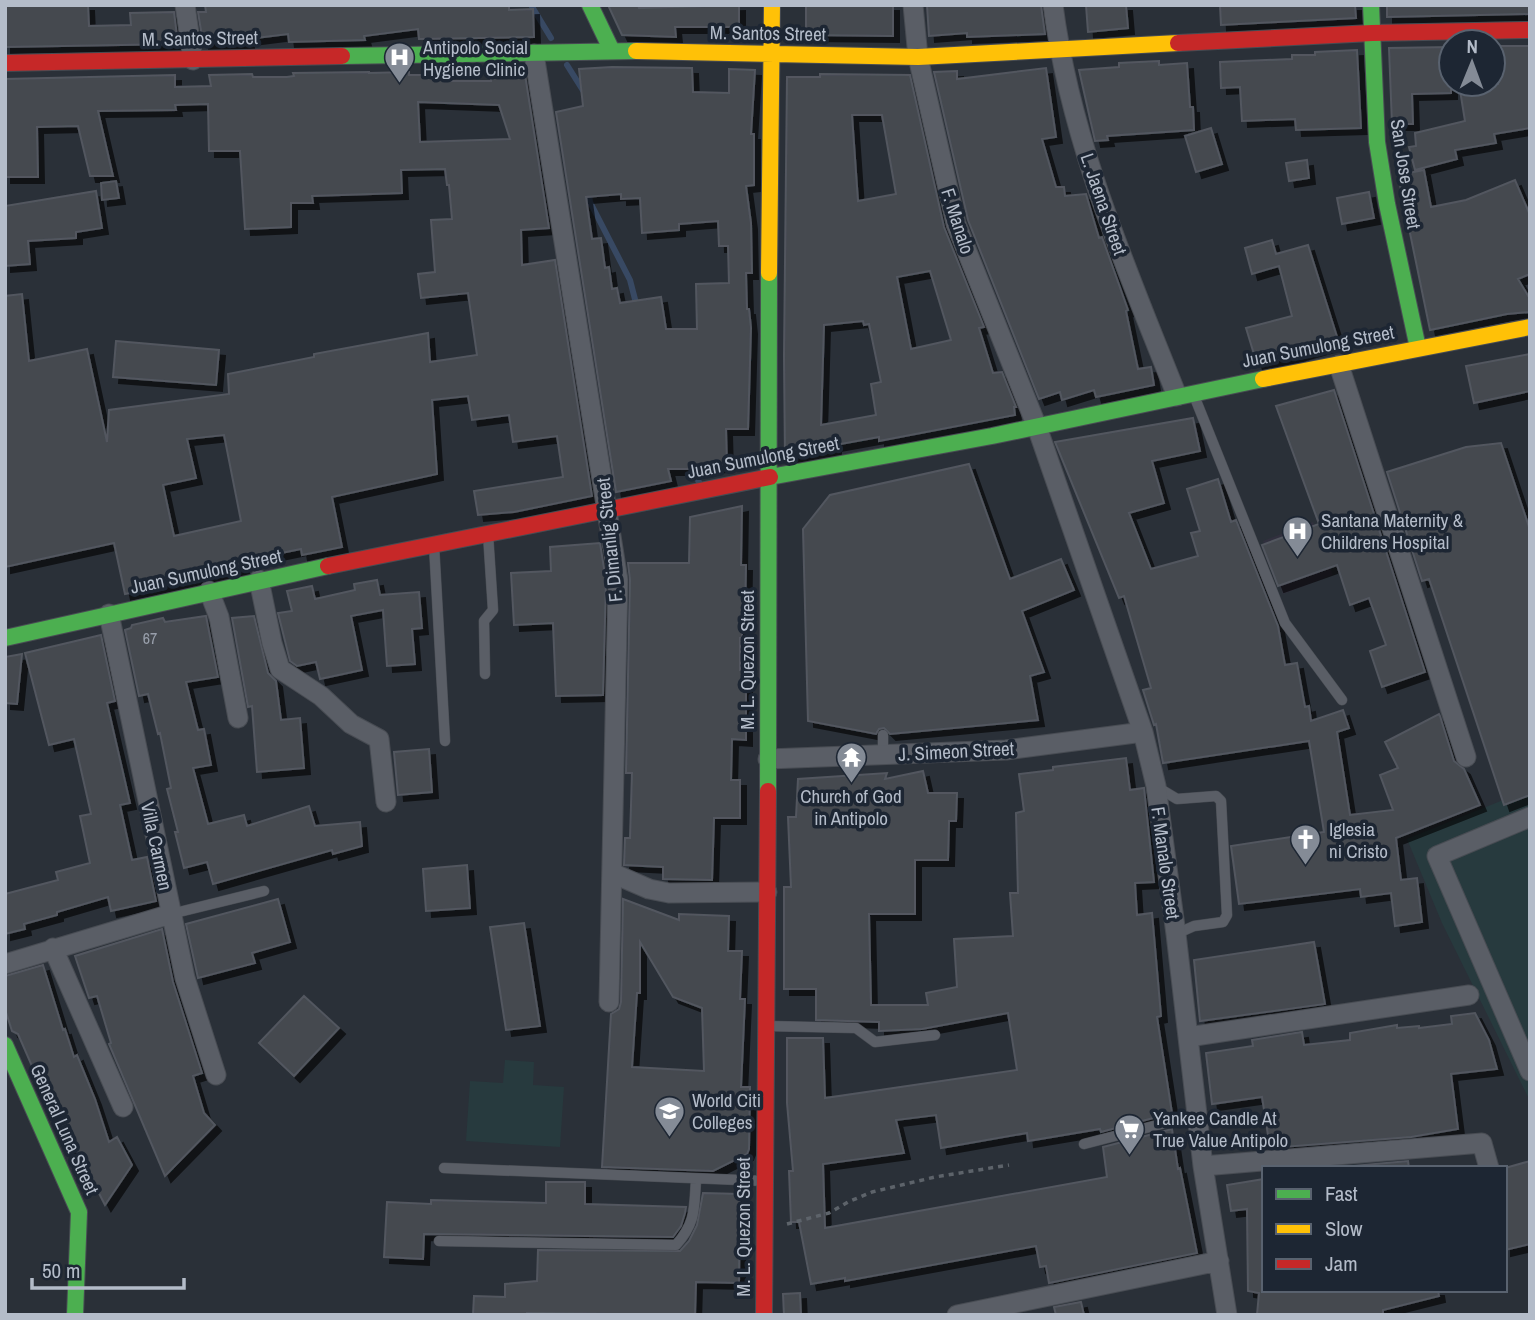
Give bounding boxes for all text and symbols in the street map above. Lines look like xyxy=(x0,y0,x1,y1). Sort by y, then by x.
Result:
street label: M. Santos Street xyxy=(710,19,827,47)
street label: M. Santos Street xyxy=(142,24,259,52)
north arrow xyxy=(1437,28,1507,98)
text: N xyxy=(1466,33,1478,59)
place label: Antipolo Social Hygiene Clinic xyxy=(422,34,528,82)
hospital icon: Antipolo Social Hygiene Clinic xyxy=(383,41,417,85)
street label: San Jose Street xyxy=(1384,117,1428,231)
street label: L. Jaena Street xyxy=(1075,150,1134,259)
street label: F. Manalo xyxy=(935,185,981,257)
street label: Juan Sumulong Street xyxy=(1240,318,1397,373)
street label: Juan Sumulong Street xyxy=(685,429,842,484)
street label: F. Dimanlig Street xyxy=(589,476,628,603)
place label: Santana Maternity & Childrens Hospital xyxy=(1321,507,1464,555)
hospital icon: Santana Maternity & Childrens Hospital xyxy=(1281,514,1315,558)
street label: Juan Sumulong Street xyxy=(128,542,285,600)
street label: M. L. Quezon Street xyxy=(734,590,760,730)
house number: 67 xyxy=(143,627,157,649)
street label: J. Simeon Street xyxy=(897,735,1015,767)
temple icon: Church of God in Antipolo xyxy=(834,740,868,784)
place label: Church of God in Antipolo xyxy=(800,783,902,831)
street label: Villa Carmen xyxy=(135,799,179,893)
street label: F. Manalo Street xyxy=(1145,805,1187,922)
place label: Iglesia ni Cristo xyxy=(1329,816,1388,864)
church icon: Iglesia ni Cristo xyxy=(1289,823,1323,867)
street label: General Luna Street xyxy=(25,1060,106,1199)
place label: World Citi Colleges xyxy=(692,1087,761,1135)
school or university icon: World Citi Colleges xyxy=(652,1094,686,1138)
place label: Yankee Candle At True Value Antipolo xyxy=(1153,1105,1288,1153)
supermarket icon: Yankee Candle At True Value Antipolo xyxy=(1113,1112,1147,1156)
street label: M. L. Quezon Street xyxy=(730,1157,756,1297)
legend xyxy=(1262,1166,1507,1292)
text: Fast xyxy=(1325,1179,1358,1208)
text: Slow xyxy=(1325,1214,1363,1243)
scale bar xyxy=(32,1246,184,1290)
text: Jam xyxy=(1325,1249,1358,1278)
text: 50 m xyxy=(42,1256,80,1285)

